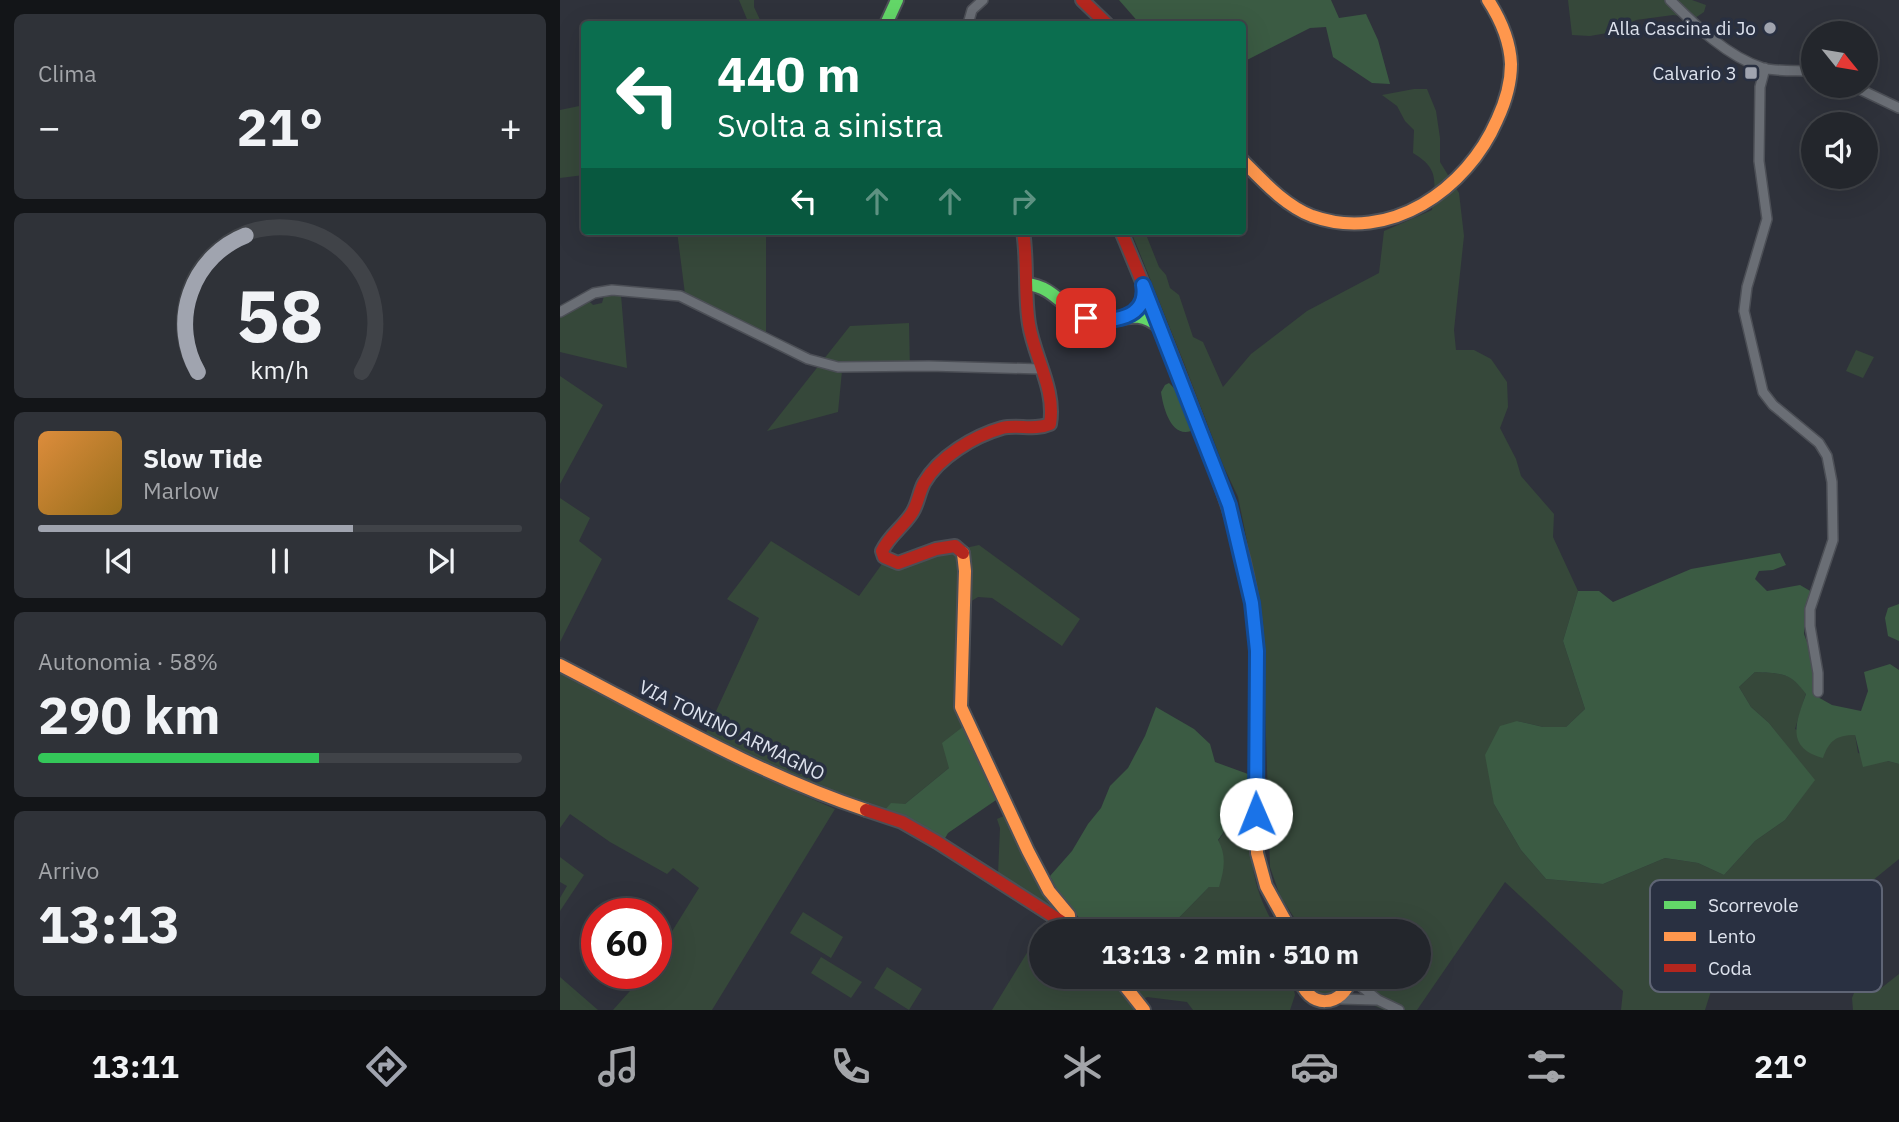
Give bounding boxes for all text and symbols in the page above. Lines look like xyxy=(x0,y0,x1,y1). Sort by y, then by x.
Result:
place label: Alla Cascina di Jo xyxy=(1607,16,1756,40)
marker: Alla Cascina di Jo xyxy=(1762,20,1778,36)
north arrow xyxy=(1801,21,1878,98)
map controls xyxy=(1801,21,1878,189)
text: 440 m xyxy=(717,42,861,105)
icon: left xyxy=(602,49,693,140)
text: Clima xyxy=(38,58,97,88)
place label: Calvario 3 xyxy=(1653,61,1737,85)
marker: Calvario 3 xyxy=(1743,65,1759,81)
text: 21° xyxy=(237,93,323,160)
text: − xyxy=(38,102,61,151)
text: + xyxy=(499,102,522,151)
text: Svolta a sinistra xyxy=(717,104,943,146)
button: sound xyxy=(1801,112,1878,189)
icon: left xyxy=(785,182,823,220)
icon: ahead xyxy=(858,182,896,220)
icon: ahead xyxy=(931,182,969,220)
icon: right xyxy=(1004,182,1042,220)
text: 58 xyxy=(236,267,324,362)
pin xyxy=(1056,288,1116,348)
icon: arrive xyxy=(1067,299,1105,337)
text: km/h xyxy=(251,353,309,386)
text: Slow Tide xyxy=(143,441,263,475)
text: Marlow xyxy=(143,475,219,505)
icon: previous xyxy=(100,542,138,580)
icon: pause xyxy=(261,542,299,580)
icon: next xyxy=(422,542,460,580)
text: Autonomia · 58% xyxy=(38,646,218,676)
street label: VIA TONINO ARMAGNO xyxy=(635,675,829,785)
text: 290 km xyxy=(38,681,220,748)
position arrow xyxy=(1219,777,1293,851)
text: Arrivo xyxy=(38,855,99,885)
legend xyxy=(1650,880,1882,992)
text: 13:13 xyxy=(38,890,180,957)
text: Scorrevole xyxy=(1708,893,1799,917)
speed limit sign: 60 xyxy=(581,898,672,989)
text: Lento xyxy=(1708,924,1756,948)
text: 13:13 · 2 min · 510 m xyxy=(1101,937,1359,971)
text: Coda xyxy=(1708,956,1752,980)
icon: directions xyxy=(362,1042,411,1091)
icon: music xyxy=(594,1042,643,1091)
icon: phone xyxy=(826,1042,875,1091)
icon: climate xyxy=(1058,1042,1107,1091)
icon: car xyxy=(1290,1042,1339,1091)
icon: filters xyxy=(1522,1042,1571,1091)
text: 13:11 xyxy=(92,1045,179,1087)
text: 21° xyxy=(1754,1045,1807,1087)

